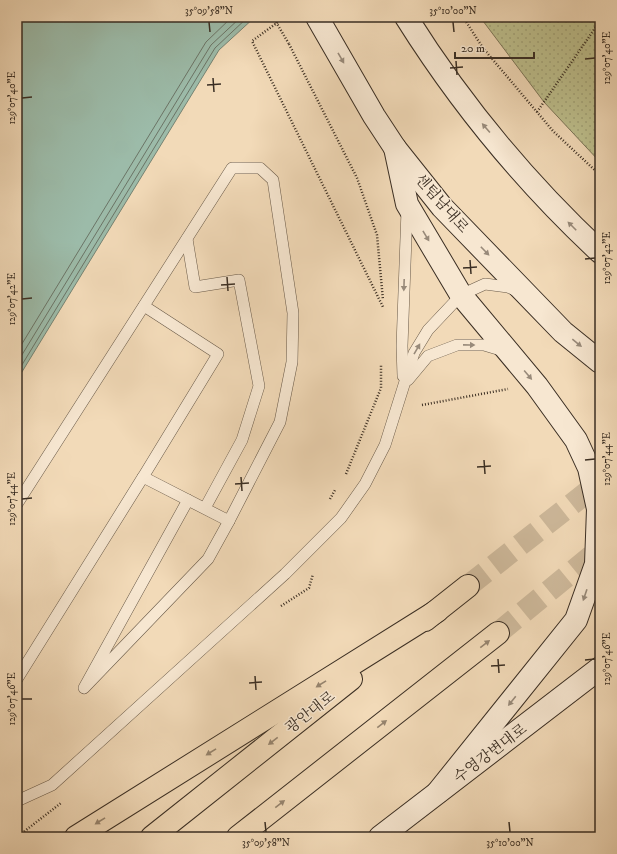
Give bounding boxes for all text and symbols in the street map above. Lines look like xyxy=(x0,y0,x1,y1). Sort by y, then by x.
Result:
text: 35°09'58"N xyxy=(185,5,233,17)
text: 35°10'00"N xyxy=(429,5,477,17)
text: 129°07'40"E xyxy=(601,31,613,85)
scale bar xyxy=(455,34,534,60)
text: 20 m xyxy=(461,41,485,56)
one-way arrow xyxy=(337,52,344,64)
text: 129°07'40"E xyxy=(6,71,18,125)
one-way arrow xyxy=(481,123,490,134)
street label: 센텀남대로 xyxy=(411,170,473,237)
one-way arrow xyxy=(567,221,577,230)
one-way arrow xyxy=(423,230,430,242)
text: 129°07'42"E xyxy=(601,232,613,284)
one-way arrow xyxy=(480,246,490,256)
text: 129°07'42"E xyxy=(6,273,18,325)
one-way arrow xyxy=(401,279,408,291)
one-way arrow xyxy=(571,339,582,348)
one-way arrow xyxy=(463,342,476,348)
one-way arrow xyxy=(413,343,420,355)
one-way arrow xyxy=(523,369,532,380)
text: 129°07'44"E xyxy=(601,432,613,486)
text: 129°07'44"E xyxy=(6,472,18,526)
one-way arrow xyxy=(582,589,588,601)
text: 129°07'46"E xyxy=(601,633,613,686)
one-way arrow xyxy=(479,640,490,649)
text: 129°07'46"E xyxy=(6,673,18,726)
one-way arrow xyxy=(315,680,327,687)
street label: 광안대로 xyxy=(282,687,339,738)
one-way arrow xyxy=(507,695,516,706)
street label: 수영강변대로 xyxy=(450,719,531,787)
one-way arrow xyxy=(377,720,388,729)
one-way arrow xyxy=(268,736,279,745)
one-way arrow xyxy=(205,749,217,756)
one-way arrow xyxy=(274,800,285,809)
one-way arrow xyxy=(95,818,106,825)
text: 35°09'58"N xyxy=(242,837,290,849)
text: 35°10'00"N xyxy=(486,837,534,849)

